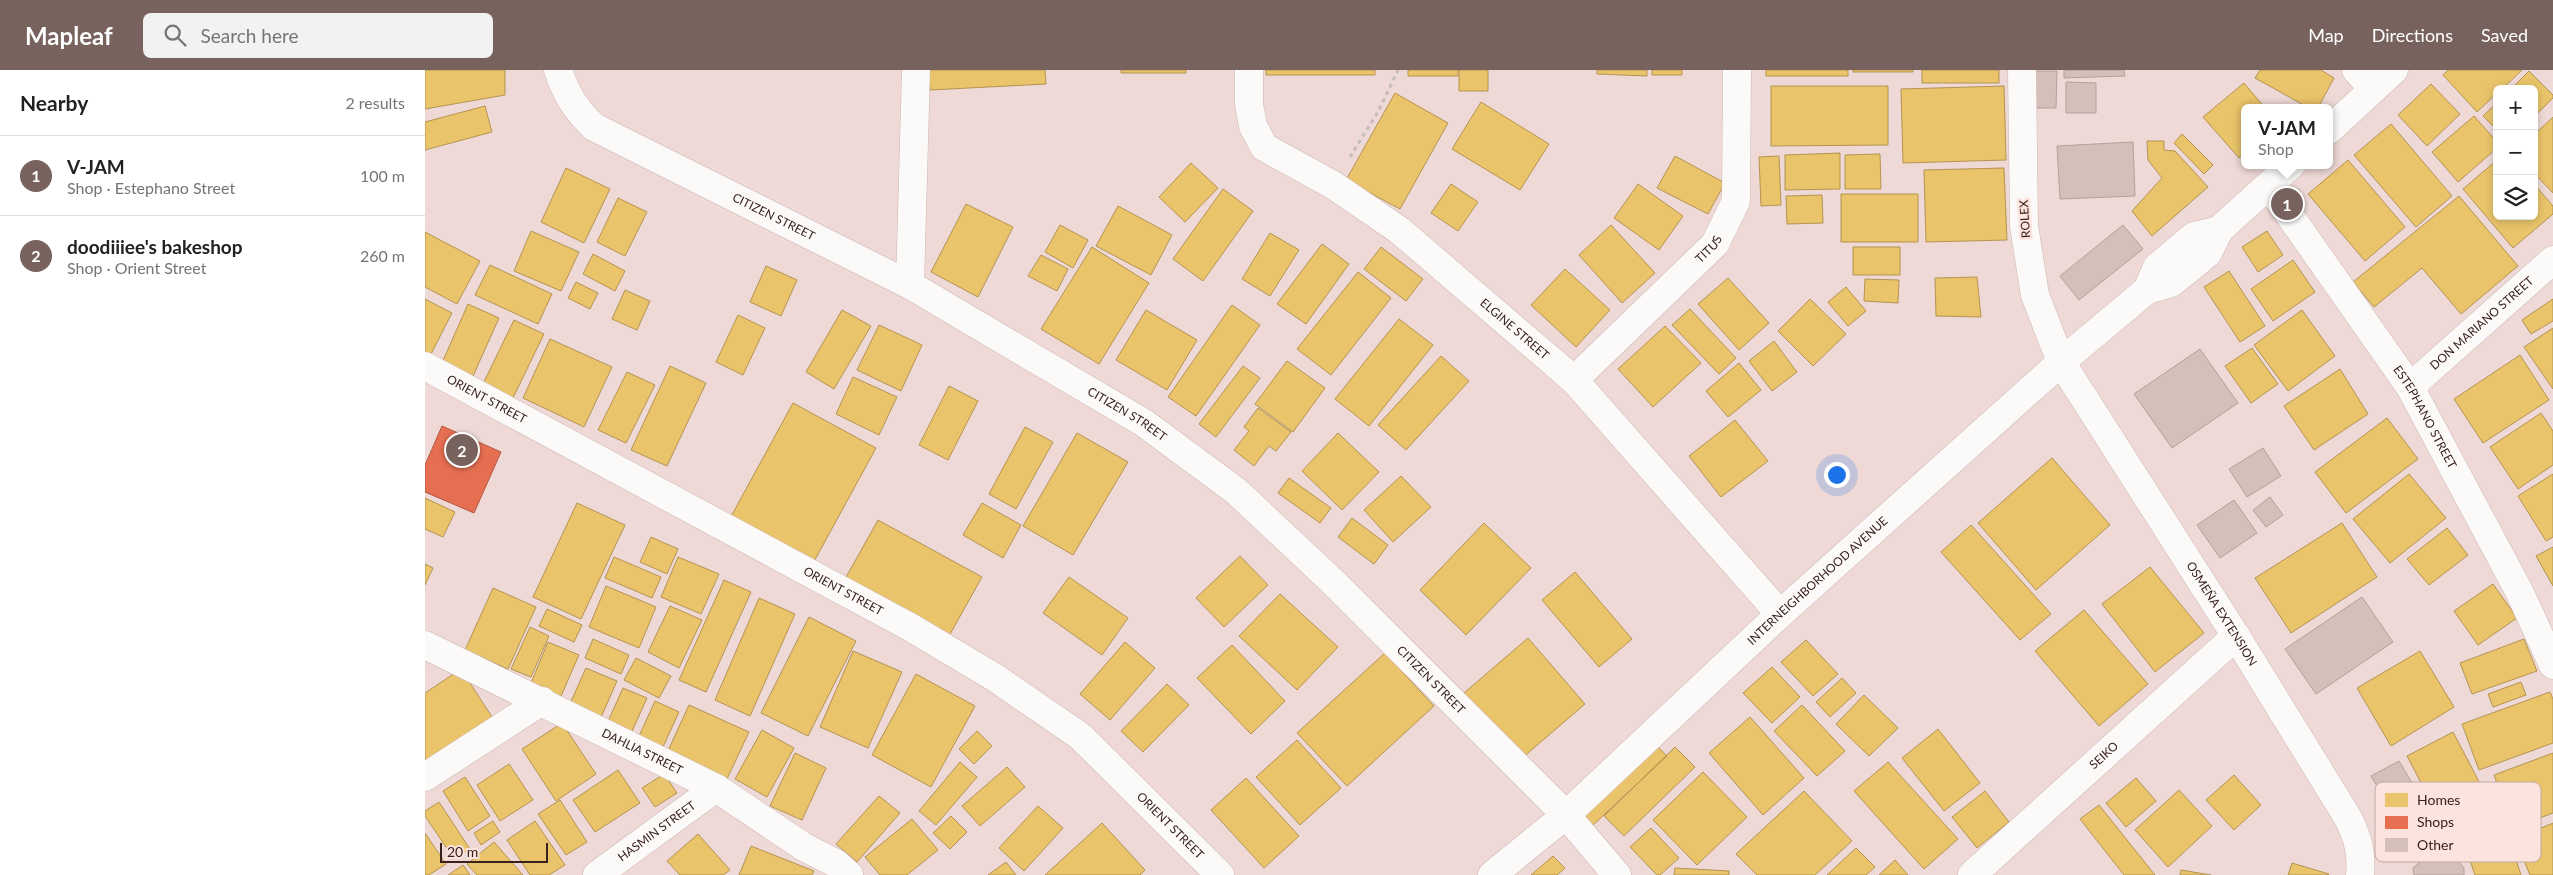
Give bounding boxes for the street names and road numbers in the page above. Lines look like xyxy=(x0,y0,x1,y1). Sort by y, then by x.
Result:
street label: CITIZEN STREET xyxy=(730,189,818,243)
street label: ROLEX xyxy=(2016,199,2033,238)
street label: TITUS xyxy=(1692,233,1725,266)
street label: DON MARIANO STREET xyxy=(2427,273,2536,373)
street label: ELGINE STREET xyxy=(1477,295,1553,362)
street label: ESTEPHANO STREET xyxy=(2390,362,2460,471)
street label: ORIENT STREET xyxy=(444,371,529,426)
street label: CITIZEN STREET xyxy=(1085,383,1170,444)
street label: INTERNEIGHBORHOOD AVENUE xyxy=(1744,513,1891,648)
street label: OSMEÑA EXTENSION xyxy=(2183,559,2261,669)
street label: ORIENT STREET xyxy=(801,563,886,618)
street label: CITIZEN STREET xyxy=(1394,642,1469,717)
street label: DAHLIA STREET xyxy=(599,725,686,778)
street label: SEIKO xyxy=(2086,738,2122,772)
street label: ORIENT STREET xyxy=(1134,789,1207,862)
street label: HASMIN STREET xyxy=(615,798,698,864)

